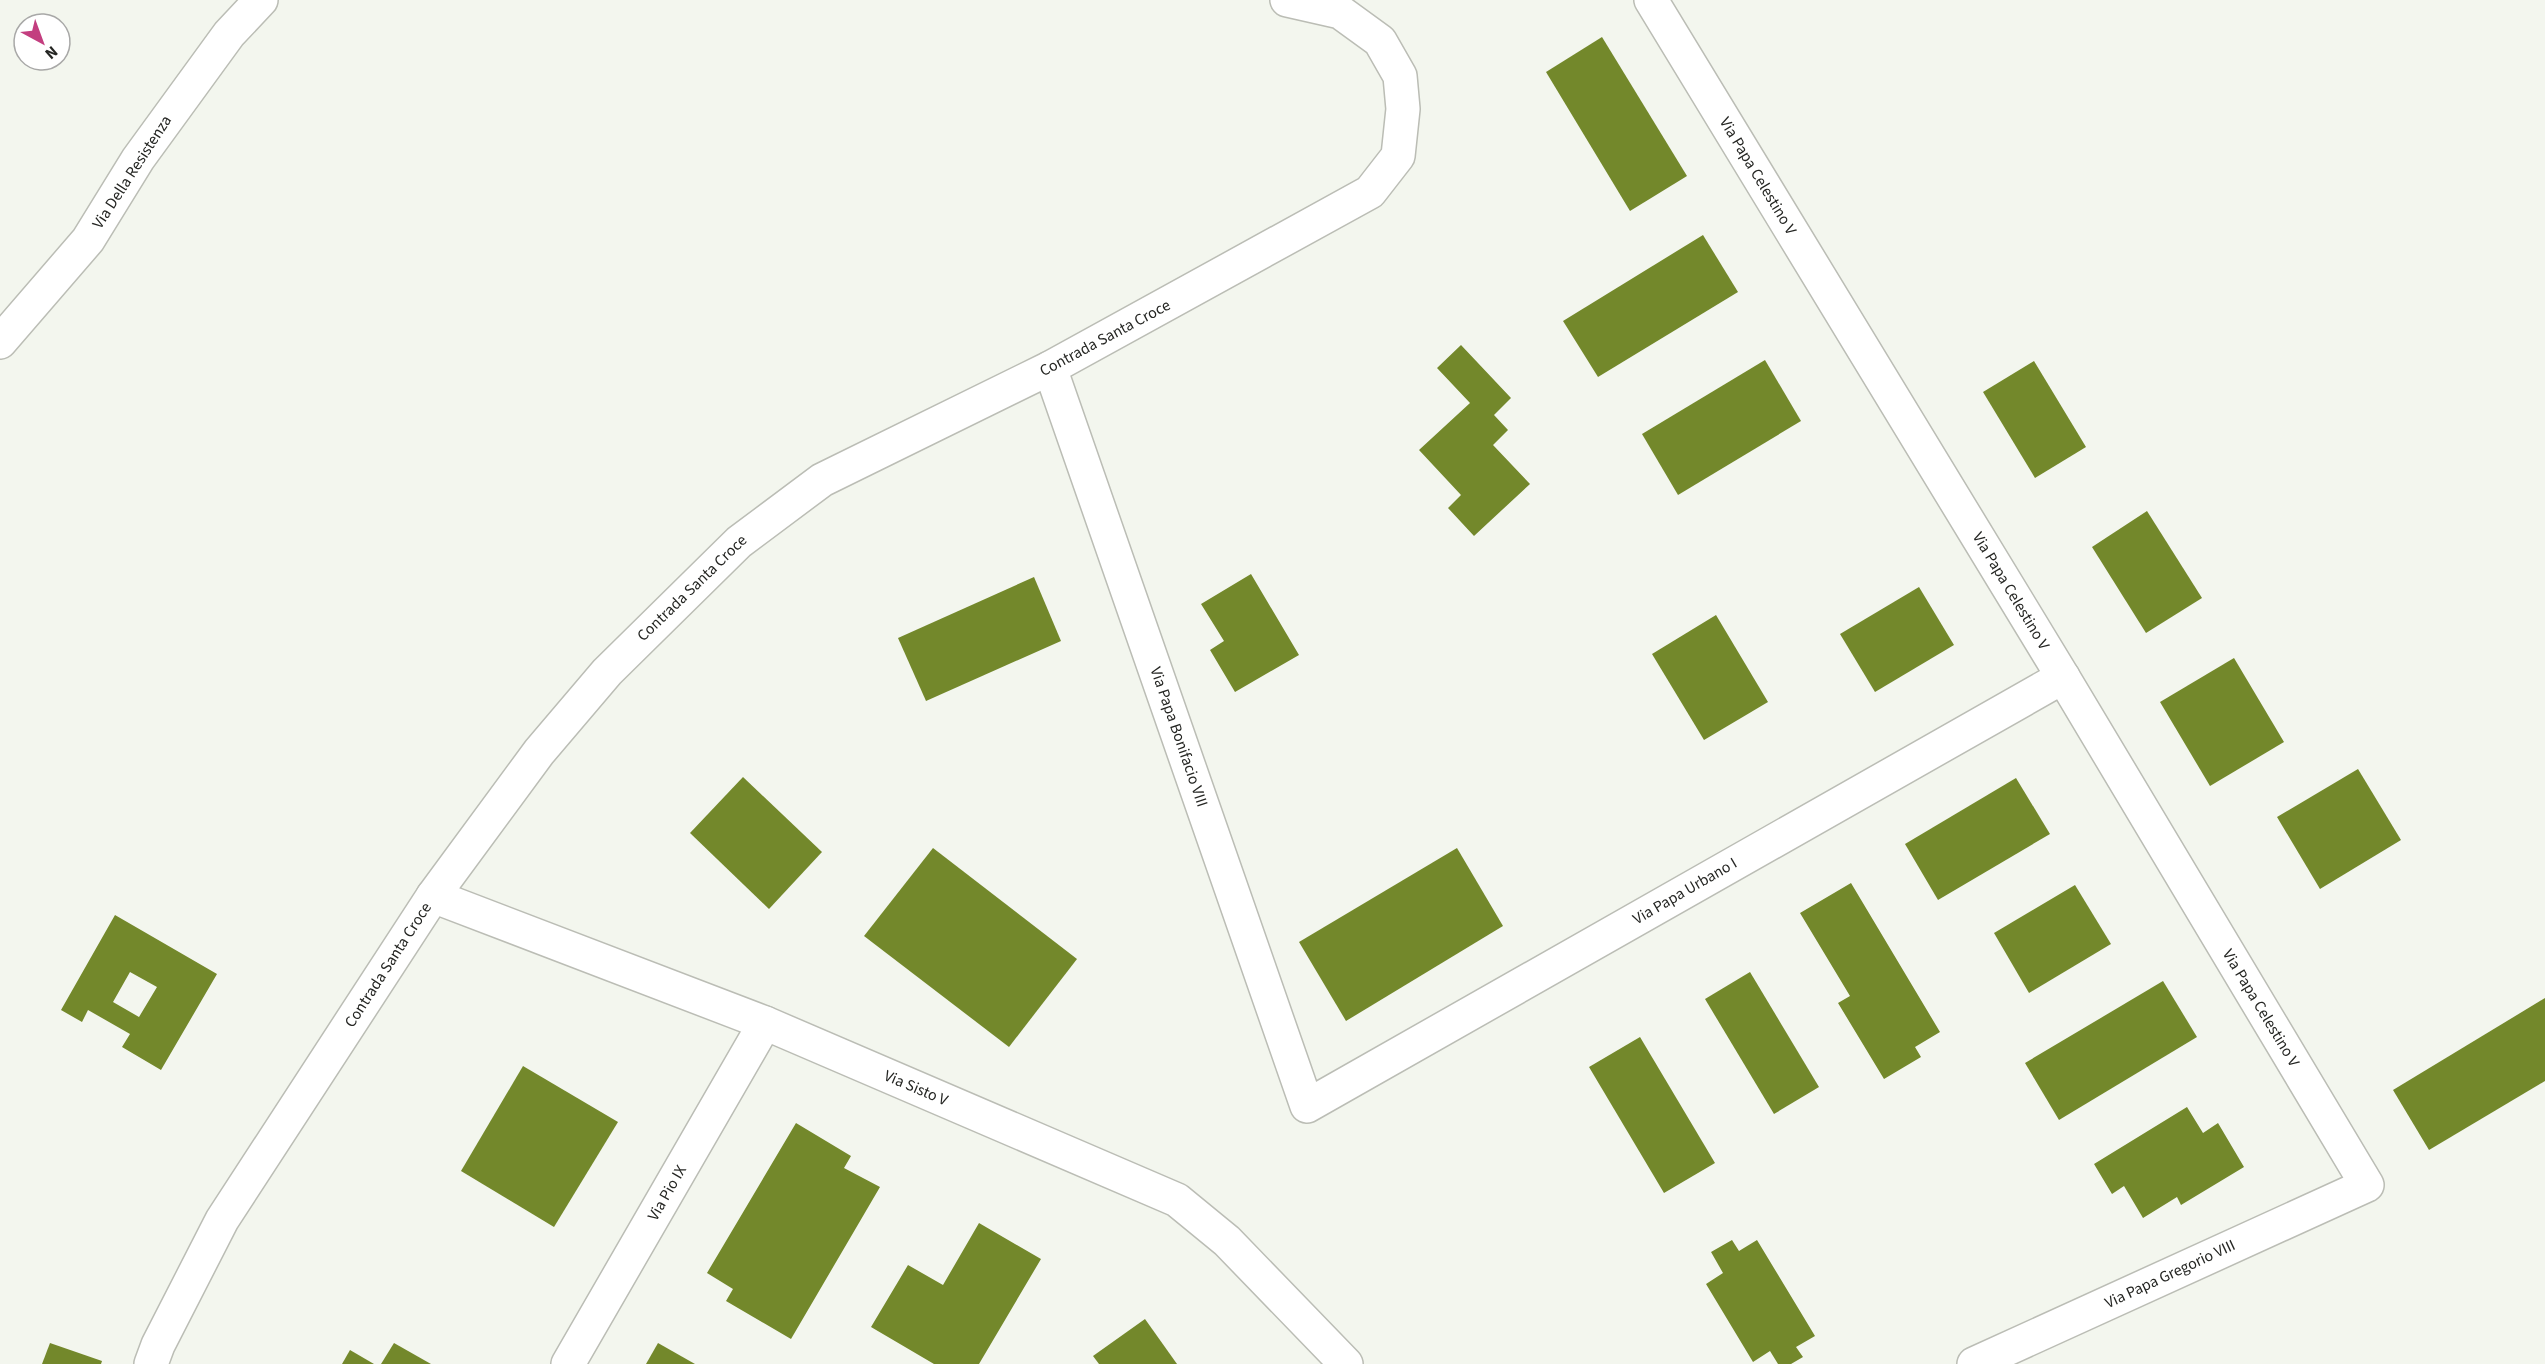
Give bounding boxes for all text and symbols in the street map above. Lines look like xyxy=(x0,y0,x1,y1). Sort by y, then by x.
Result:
north arrow xyxy=(12,12,72,72)
text: N xyxy=(40,41,62,64)
street label: Via Della Resistenza xyxy=(87,111,177,233)
street label: Via Papa Celestino V xyxy=(1714,113,1802,240)
street label: Contrada Santa Croce xyxy=(1036,294,1174,382)
street label: Via Papa Celestino V xyxy=(1967,528,2055,655)
street label: Contrada Santa Croce xyxy=(632,530,752,646)
street label: Via Papa Bonifacio VIII xyxy=(1145,664,1213,810)
street label: Via Papa Urbano I xyxy=(1629,852,1741,930)
street label: Contrada Santa Croce xyxy=(339,898,437,1032)
street label: Via Papa Celestino V xyxy=(2217,945,2305,1072)
street label: Via Sisto V xyxy=(881,1065,952,1112)
street label: Via Pio IX xyxy=(642,1161,692,1225)
street label: Via Papa Gregorio VIII xyxy=(2101,1234,2239,1314)

